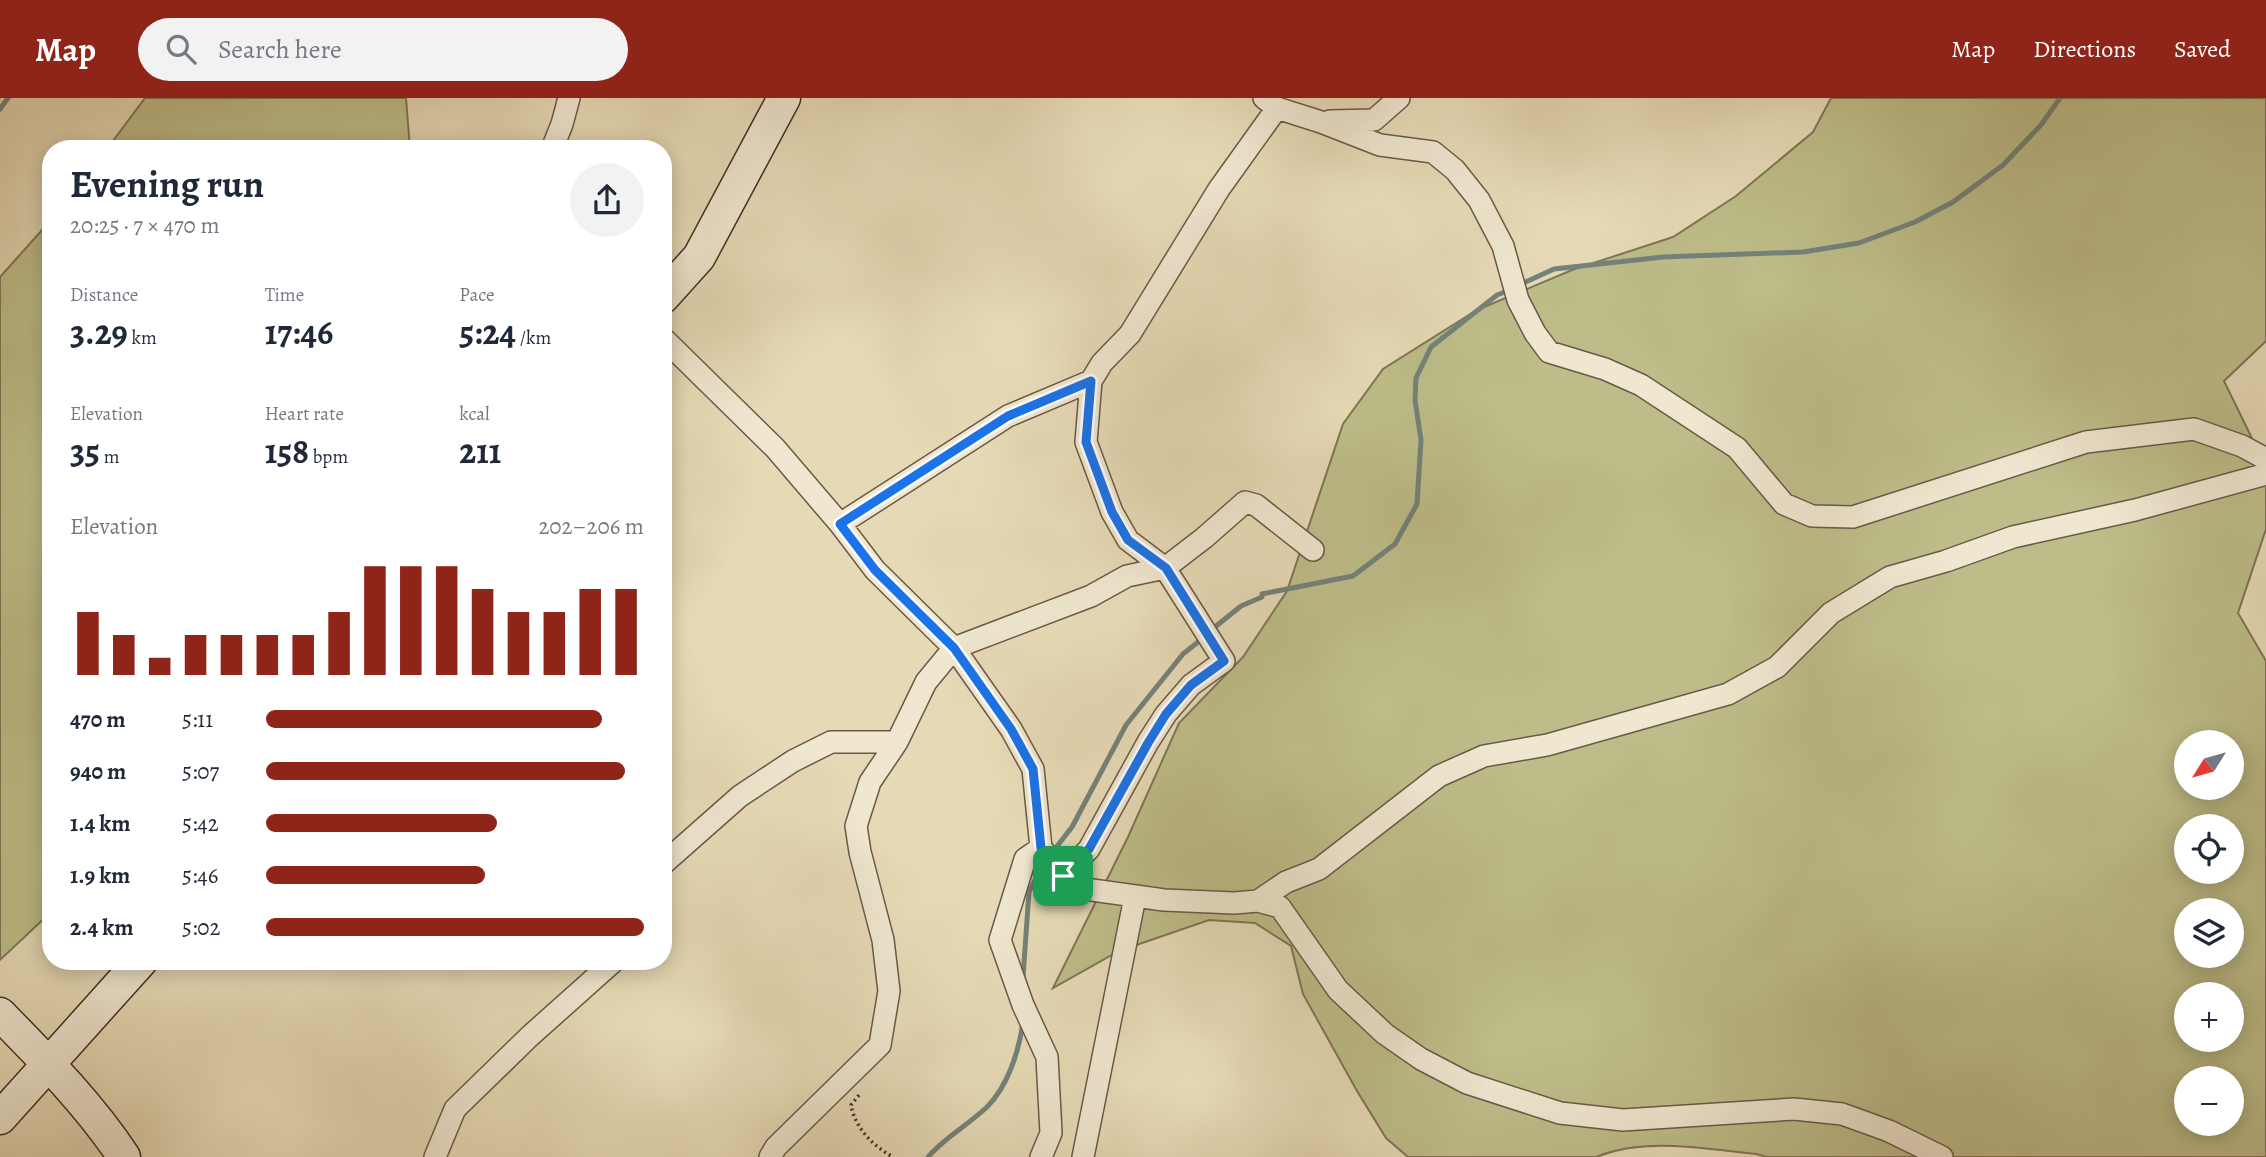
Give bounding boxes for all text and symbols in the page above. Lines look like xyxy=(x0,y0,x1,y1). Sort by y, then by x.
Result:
search box xyxy=(138,18,628,81)
text: Map xyxy=(35,27,96,72)
icon: search xyxy=(162,30,200,68)
text: Search here xyxy=(218,32,342,67)
text: Map xyxy=(1951,33,1995,65)
text: Directions xyxy=(2033,33,2136,65)
text: Saved xyxy=(2174,33,2231,65)
text: Evening run xyxy=(70,158,264,210)
button: share xyxy=(570,163,644,237)
text: 20:25 · 7 × 470 m xyxy=(70,210,220,241)
text: Distance xyxy=(70,282,138,308)
text: Time xyxy=(265,282,304,308)
text: Pace xyxy=(459,282,495,308)
text: 3.29 xyxy=(70,308,128,356)
text: 17:46 xyxy=(265,308,333,356)
text: 5:24 xyxy=(459,308,516,356)
text: km xyxy=(128,325,157,351)
text: /km xyxy=(516,325,551,351)
text: Elevation xyxy=(70,401,143,427)
text: Heart rate xyxy=(265,401,344,427)
text: kcal xyxy=(459,401,490,427)
text: 35 xyxy=(70,427,100,475)
text: 158 xyxy=(265,427,309,475)
text: 211 xyxy=(459,427,501,475)
text: m xyxy=(100,444,120,470)
text: bpm xyxy=(309,444,348,470)
text: Elevation xyxy=(70,511,158,542)
text: 202–206 m xyxy=(538,511,644,542)
text: 470 m xyxy=(70,704,125,735)
text: 5:11 xyxy=(182,704,213,735)
north arrow xyxy=(2174,730,2244,800)
map controls xyxy=(2174,730,2244,1136)
text: 940 m xyxy=(70,756,126,787)
text: 5:07 xyxy=(182,756,219,787)
text: 1.4 km xyxy=(70,808,131,839)
text: 5:42 xyxy=(182,808,219,839)
button: locate xyxy=(2174,814,2244,884)
pin xyxy=(1033,846,1093,906)
icon: arrive xyxy=(1044,857,1082,895)
text: 1.9 km xyxy=(70,860,130,891)
text: 5:46 xyxy=(182,860,218,891)
button: layers xyxy=(2174,898,2244,968)
text: 2.4 km xyxy=(70,912,133,943)
text: 5:02 xyxy=(182,912,221,943)
button: + xyxy=(2174,982,2244,1052)
button: − xyxy=(2174,1066,2244,1136)

